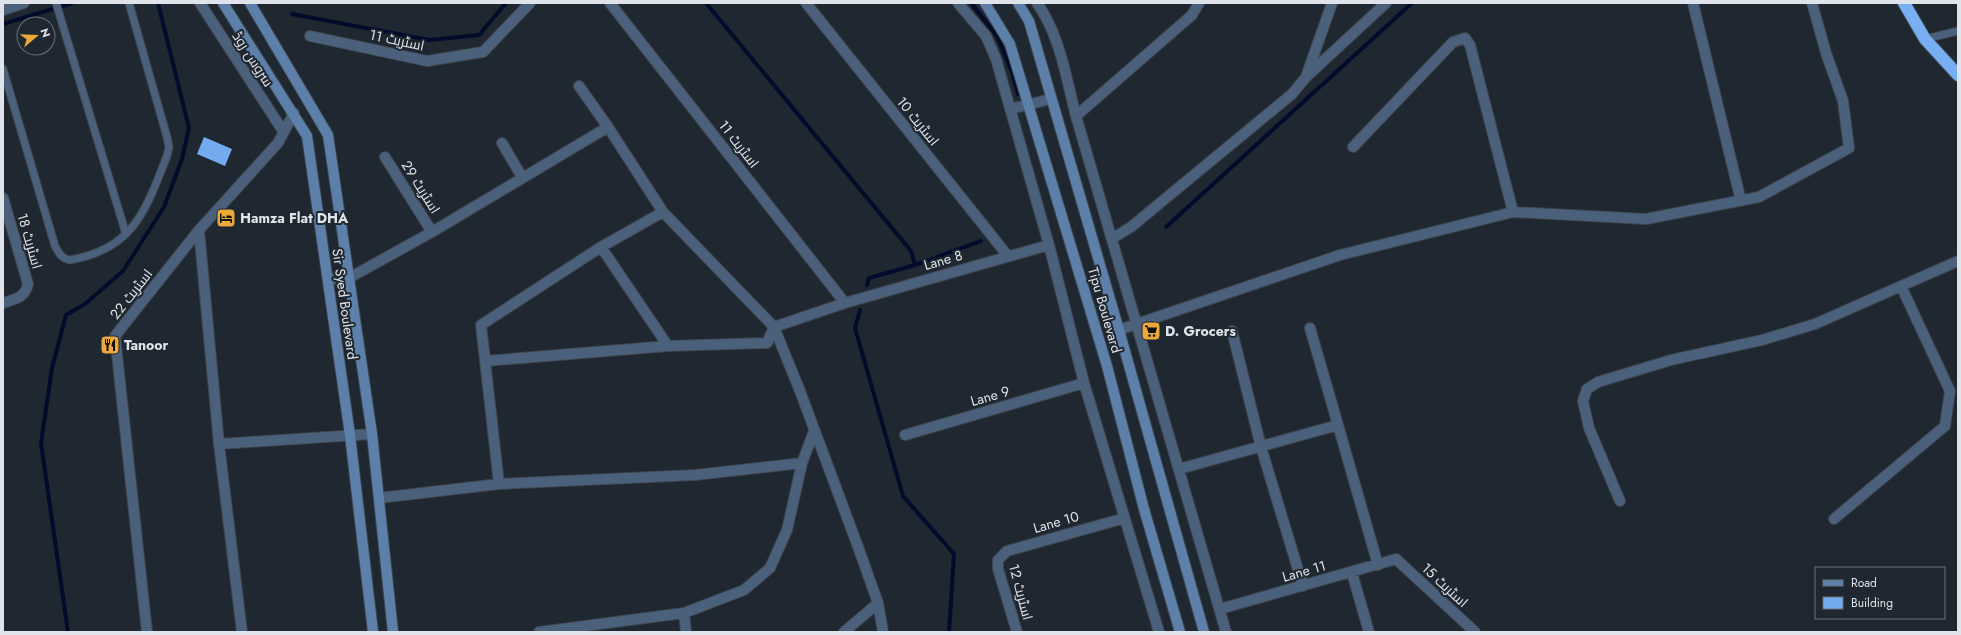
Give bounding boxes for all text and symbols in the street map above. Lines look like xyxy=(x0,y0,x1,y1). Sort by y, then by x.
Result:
north arrow xyxy=(16,16,56,56)
street label: اسٹریٹ 11 xyxy=(368,24,426,56)
text: N xyxy=(36,26,54,39)
street label: سروس روڈ xyxy=(228,27,278,91)
street label: اسٹریٹ 10 xyxy=(892,92,944,150)
street label: اسٹریٹ 11 xyxy=(714,116,764,172)
street label: اسٹریٹ 29 xyxy=(397,157,445,217)
hotel icon: Hamza Flat DHA xyxy=(215,207,237,229)
place label: Hamza Flat DHA xyxy=(240,208,349,228)
street label: اسٹریٹ 18 xyxy=(13,211,47,271)
street label: Lane 8 xyxy=(921,245,965,275)
street label: Sir Syed Boulevard xyxy=(327,247,363,361)
street label: اسٹریٹ 22 xyxy=(105,265,157,323)
street label: Tipu Boulevard xyxy=(1083,265,1127,355)
supermarket icon: D. Grocers xyxy=(1140,320,1162,342)
place label: D. Grocers xyxy=(1165,321,1236,341)
restaurant icon: Tanoor xyxy=(99,334,121,356)
place label: Tanoor xyxy=(124,335,169,355)
street label: Lane 9 xyxy=(968,381,1012,411)
street label: Lane 10 xyxy=(1031,506,1081,538)
street label: Lane 11 xyxy=(1280,555,1328,587)
street label: اسٹریٹ 15 xyxy=(1417,558,1473,612)
street label: اسٹریٹ 12 xyxy=(1004,562,1038,622)
legend xyxy=(1815,567,1945,619)
text: Road xyxy=(1851,574,1877,592)
text: Building xyxy=(1851,594,1893,612)

